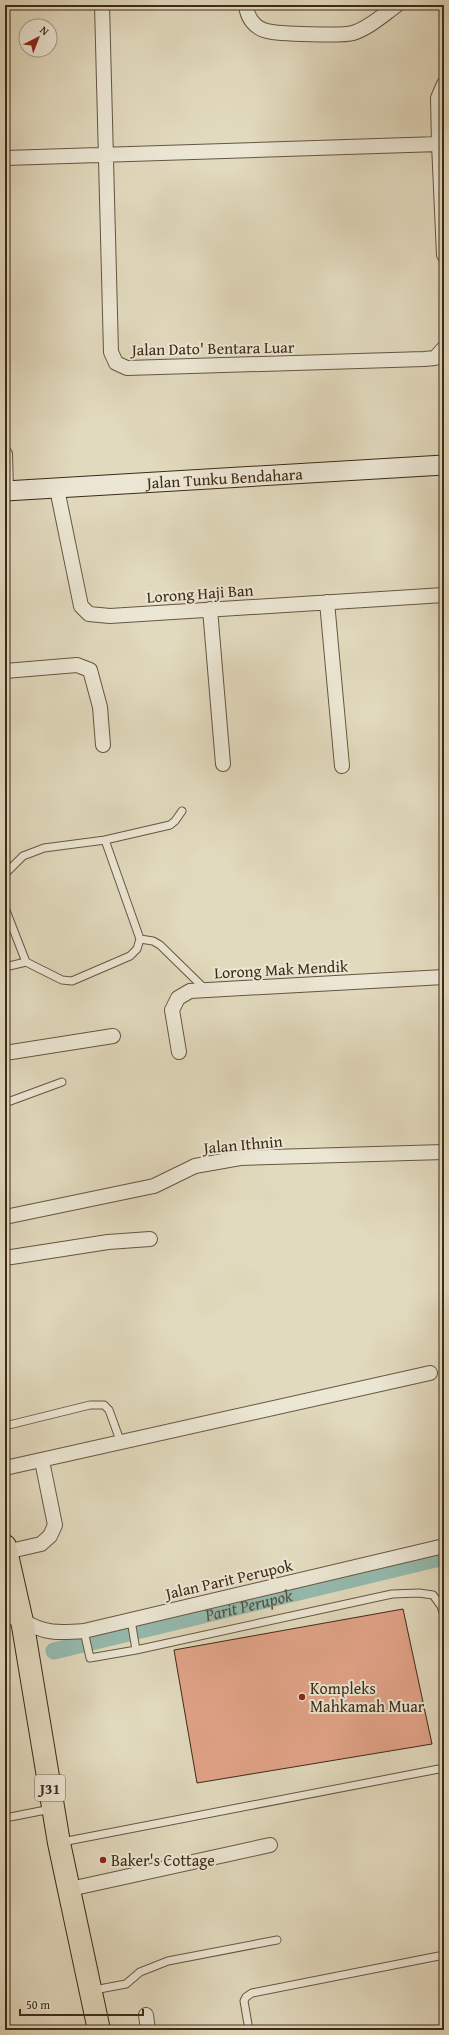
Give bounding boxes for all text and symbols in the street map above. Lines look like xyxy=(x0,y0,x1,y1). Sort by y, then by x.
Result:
north arrow xyxy=(18,18,58,58)
text: N xyxy=(37,22,53,39)
street label: Jalan Dato' Bentara Luar xyxy=(129,335,295,361)
street label: Jalan Tunku Bendahara xyxy=(144,461,304,495)
street label: Lorong Haji Ban xyxy=(146,577,254,609)
street label: Lorong Mak Mendik xyxy=(213,953,349,984)
street label: Jalan Ithnin xyxy=(201,1129,283,1160)
street label: Jalan Parit Perupok xyxy=(164,1555,294,1603)
water label: Parit Perupok xyxy=(203,1583,295,1625)
place label: Kompleks Mahkamah Muar xyxy=(310,1676,425,1718)
marker: Kompleks Mahkamah Muar xyxy=(297,1692,307,1702)
road number: J31 xyxy=(35,1775,65,1801)
place label: Baker's Cottage xyxy=(111,1848,215,1872)
marker: Baker's Cottage xyxy=(98,1855,108,1865)
scale bar xyxy=(20,1991,143,2017)
text: 50 m xyxy=(26,1996,50,2013)

